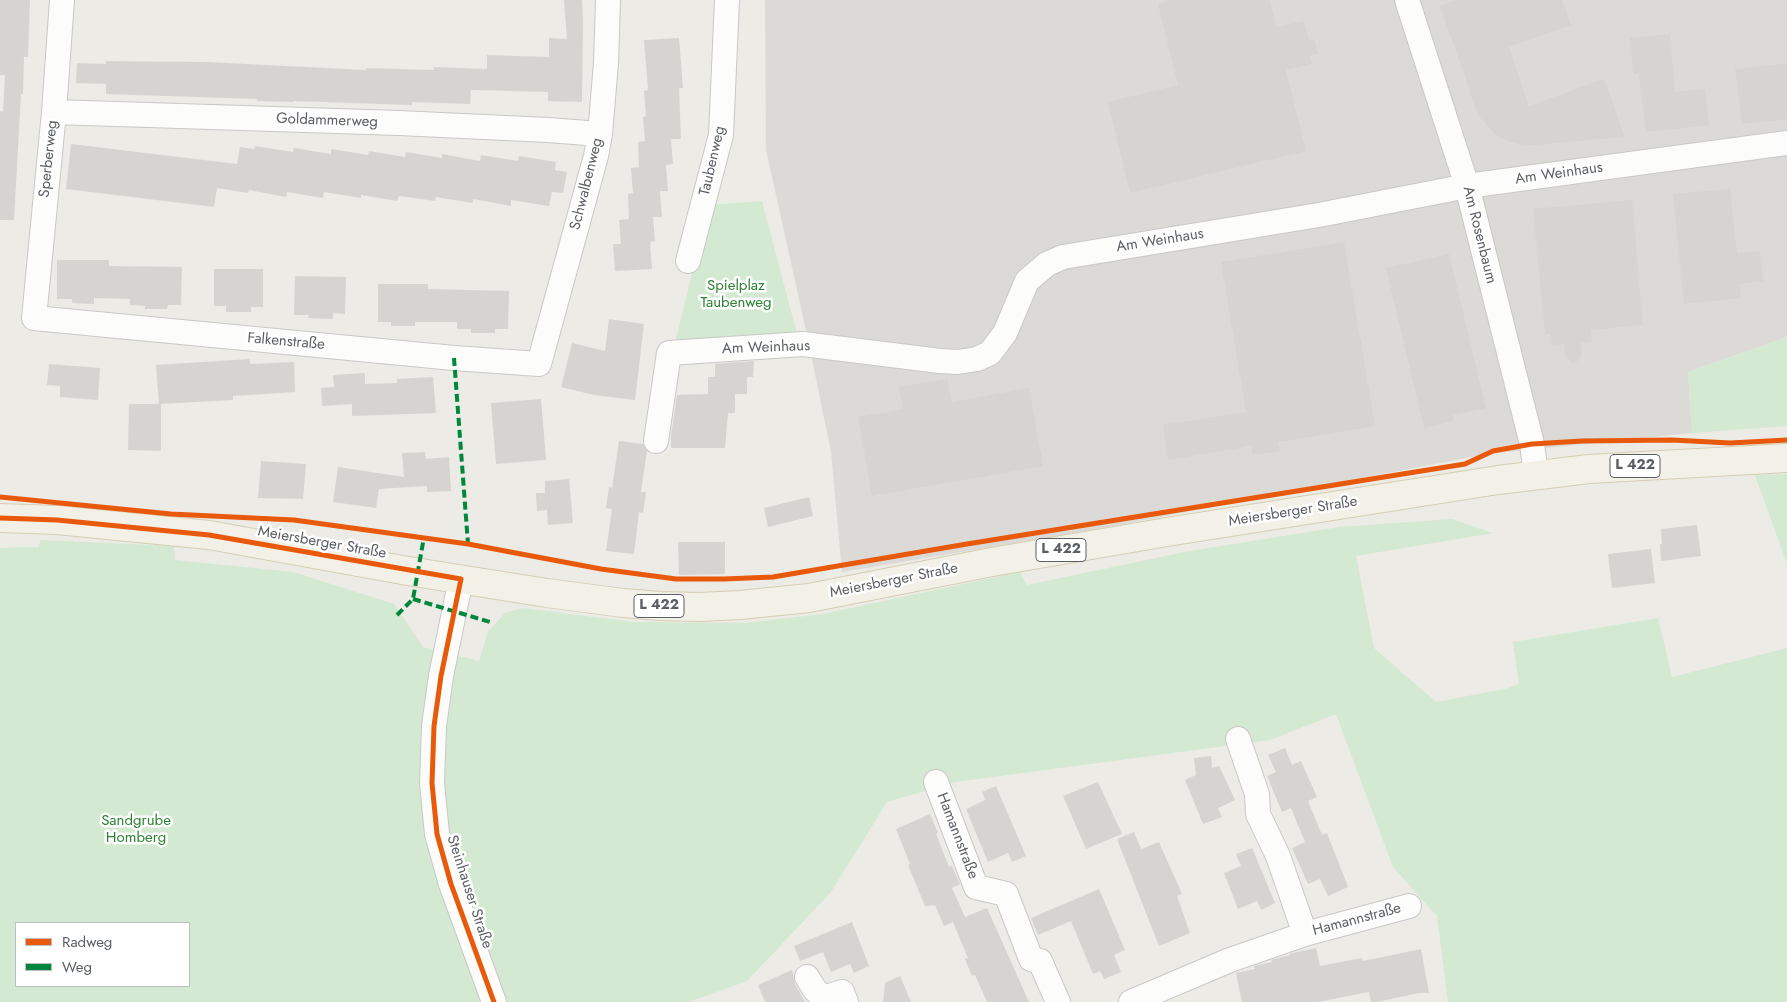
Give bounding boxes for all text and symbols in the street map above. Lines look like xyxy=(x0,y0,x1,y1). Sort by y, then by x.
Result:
street label: Goldammerweg xyxy=(276,110,378,132)
street label: Sperberweg xyxy=(36,119,62,199)
street label: Taubenweg xyxy=(696,124,730,198)
street label: Schwalbenweg xyxy=(567,136,607,232)
street label: Am Weinhaus xyxy=(1514,159,1604,189)
street label: Am Rosenbaum xyxy=(1458,184,1500,286)
street label: Am Weinhaus xyxy=(1115,225,1205,257)
park label: Spielplaz Taubenweg xyxy=(701,277,771,312)
street label: Falkenstraße xyxy=(246,330,326,354)
street label: Am Weinhaus xyxy=(722,337,810,359)
road number: L 422 xyxy=(1610,454,1660,478)
street label: Meiersberger Straße xyxy=(1227,493,1359,531)
street label: Meiersberger Straße xyxy=(256,523,388,563)
road number: L 422 xyxy=(1036,538,1086,562)
street label: Meiersberger Straße xyxy=(828,560,960,602)
road number: L 422 xyxy=(634,594,684,618)
street label: Hamannstraße xyxy=(932,790,982,882)
park label: Sandgrube Homberg xyxy=(101,812,171,847)
street label: Steinhauser Straße xyxy=(442,833,496,951)
street label: Hamannstraße xyxy=(1311,900,1403,940)
legend xyxy=(15,922,190,987)
text: Radweg xyxy=(62,931,112,953)
text: Weg xyxy=(62,956,92,978)

